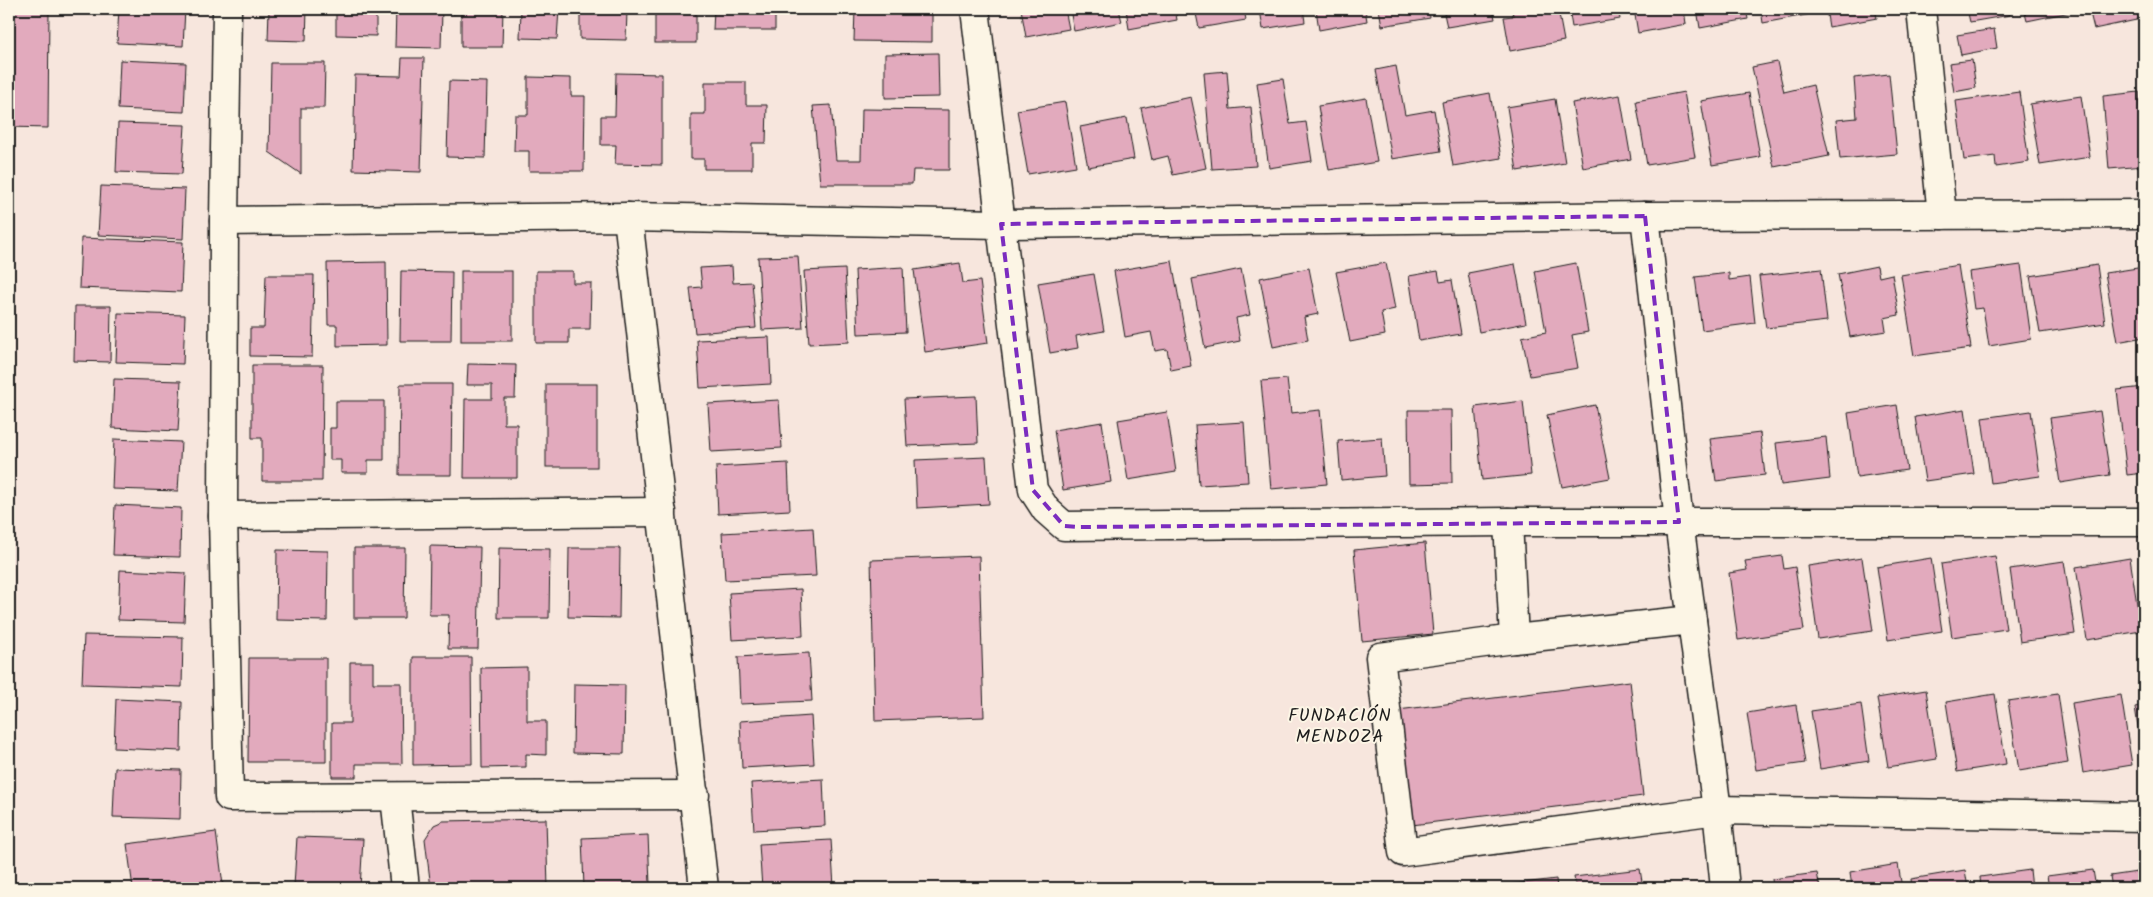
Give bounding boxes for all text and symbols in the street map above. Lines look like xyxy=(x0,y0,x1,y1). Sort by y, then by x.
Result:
district label: FUNDACIÓN MENDOZA xyxy=(1288,702,1392,752)

